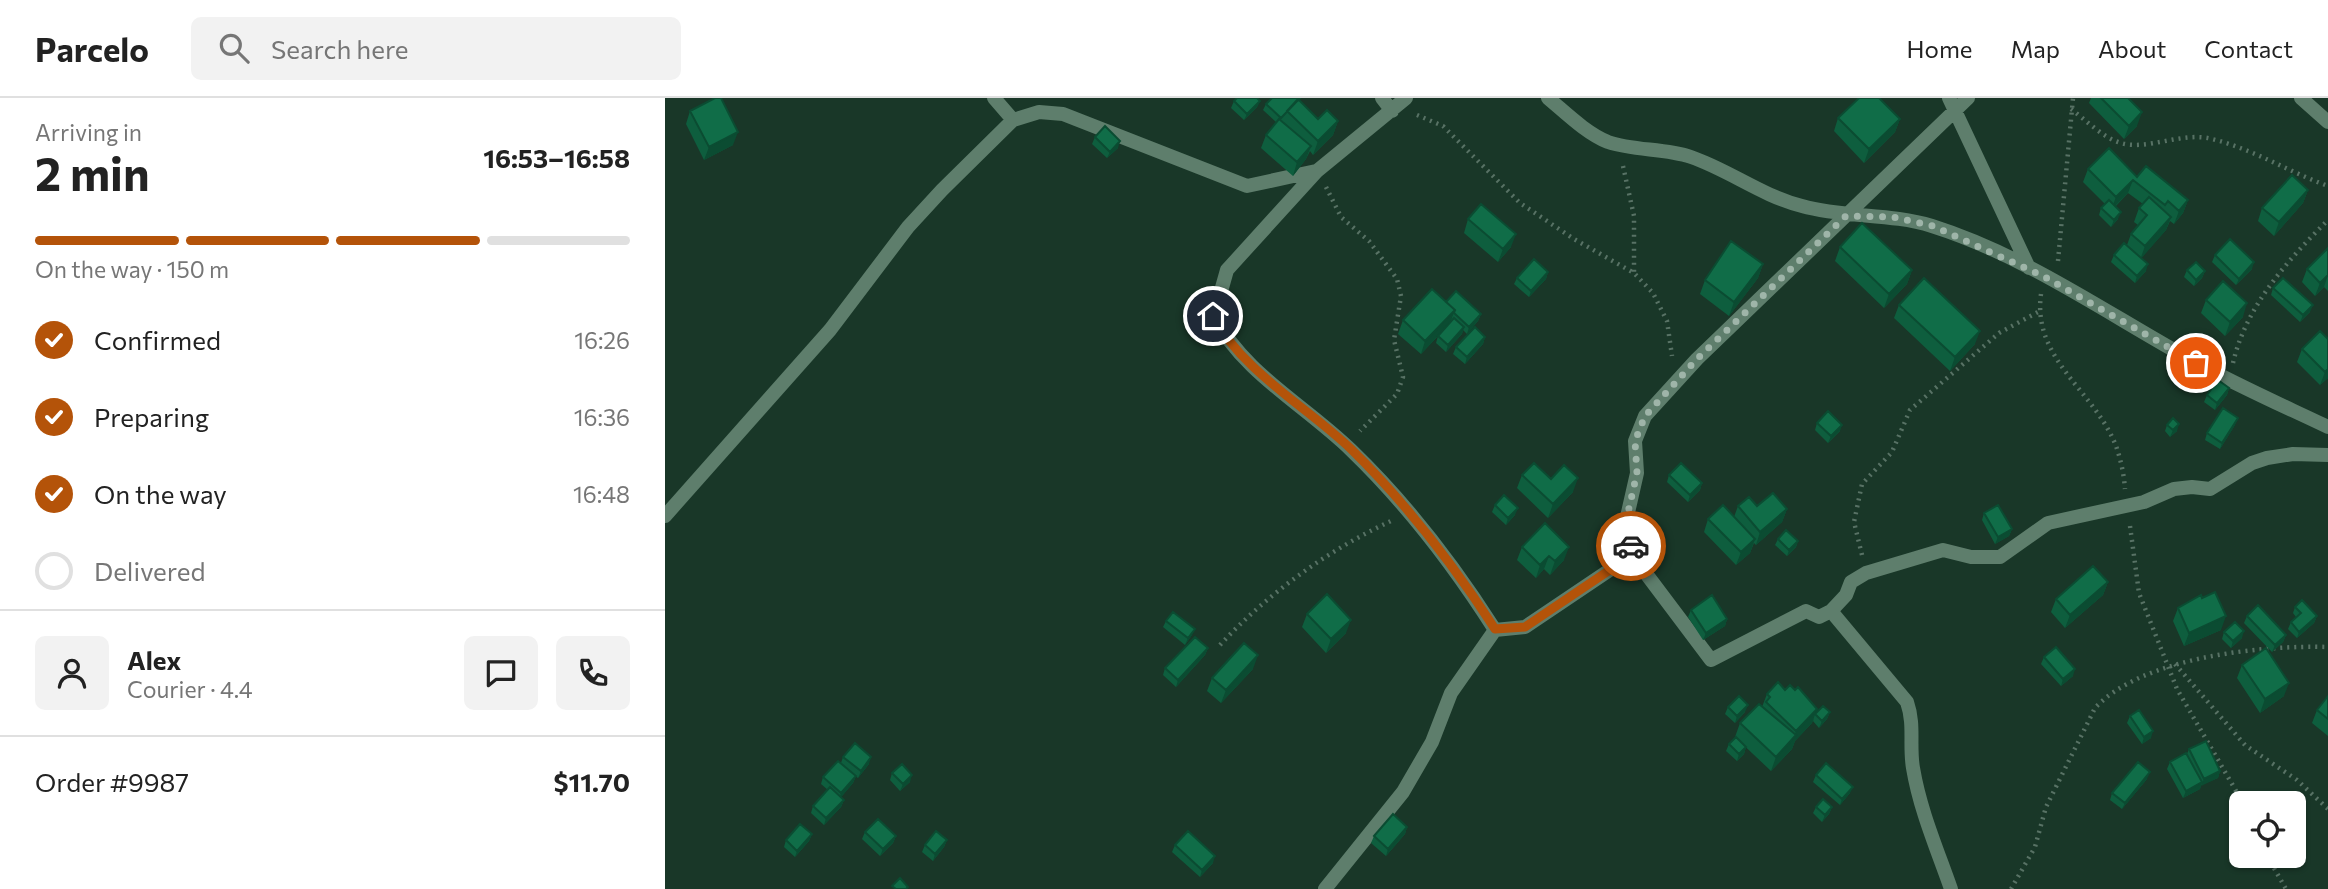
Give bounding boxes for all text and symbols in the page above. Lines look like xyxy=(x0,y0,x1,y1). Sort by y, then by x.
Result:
search box xyxy=(191,17,681,80)
text: Parcelo xyxy=(35,28,149,69)
icon: search xyxy=(215,29,253,67)
text: Search here xyxy=(271,33,409,64)
text: Home xyxy=(1907,34,1973,63)
text: Map xyxy=(2011,34,2060,63)
text: About xyxy=(2098,34,2166,63)
text: Contact xyxy=(2204,34,2293,63)
text: Arriving in xyxy=(35,118,142,146)
text: 16:53–16:58 xyxy=(483,142,630,173)
text: 2 min xyxy=(35,144,150,200)
text: On the way · 150 m xyxy=(35,255,229,283)
pin xyxy=(1183,286,1243,346)
icon: home xyxy=(1194,297,1232,335)
icon: check xyxy=(35,321,73,359)
text: Confirmed xyxy=(94,324,221,355)
text: 16:26 xyxy=(574,326,630,354)
pin xyxy=(2166,333,2226,393)
icon: bag xyxy=(2177,344,2215,382)
icon: check xyxy=(35,398,73,436)
text: Preparing xyxy=(94,401,209,432)
text: 16:36 xyxy=(574,403,630,431)
icon: check xyxy=(35,475,73,513)
text: On the way xyxy=(94,478,227,509)
text: 16:48 xyxy=(573,480,630,508)
courier xyxy=(1596,511,1666,581)
icon: car xyxy=(1612,527,1650,565)
text: Delivered xyxy=(94,555,205,586)
button: person xyxy=(35,636,109,710)
button: chat xyxy=(464,636,538,710)
button: phone xyxy=(556,636,630,710)
text: Alex xyxy=(127,644,181,675)
text: Courier · 4.4 xyxy=(127,675,253,703)
text: Order #9987 xyxy=(35,766,189,797)
text: $11.70 xyxy=(554,766,630,797)
map controls xyxy=(2229,791,2306,868)
button: locate xyxy=(2229,791,2306,868)

